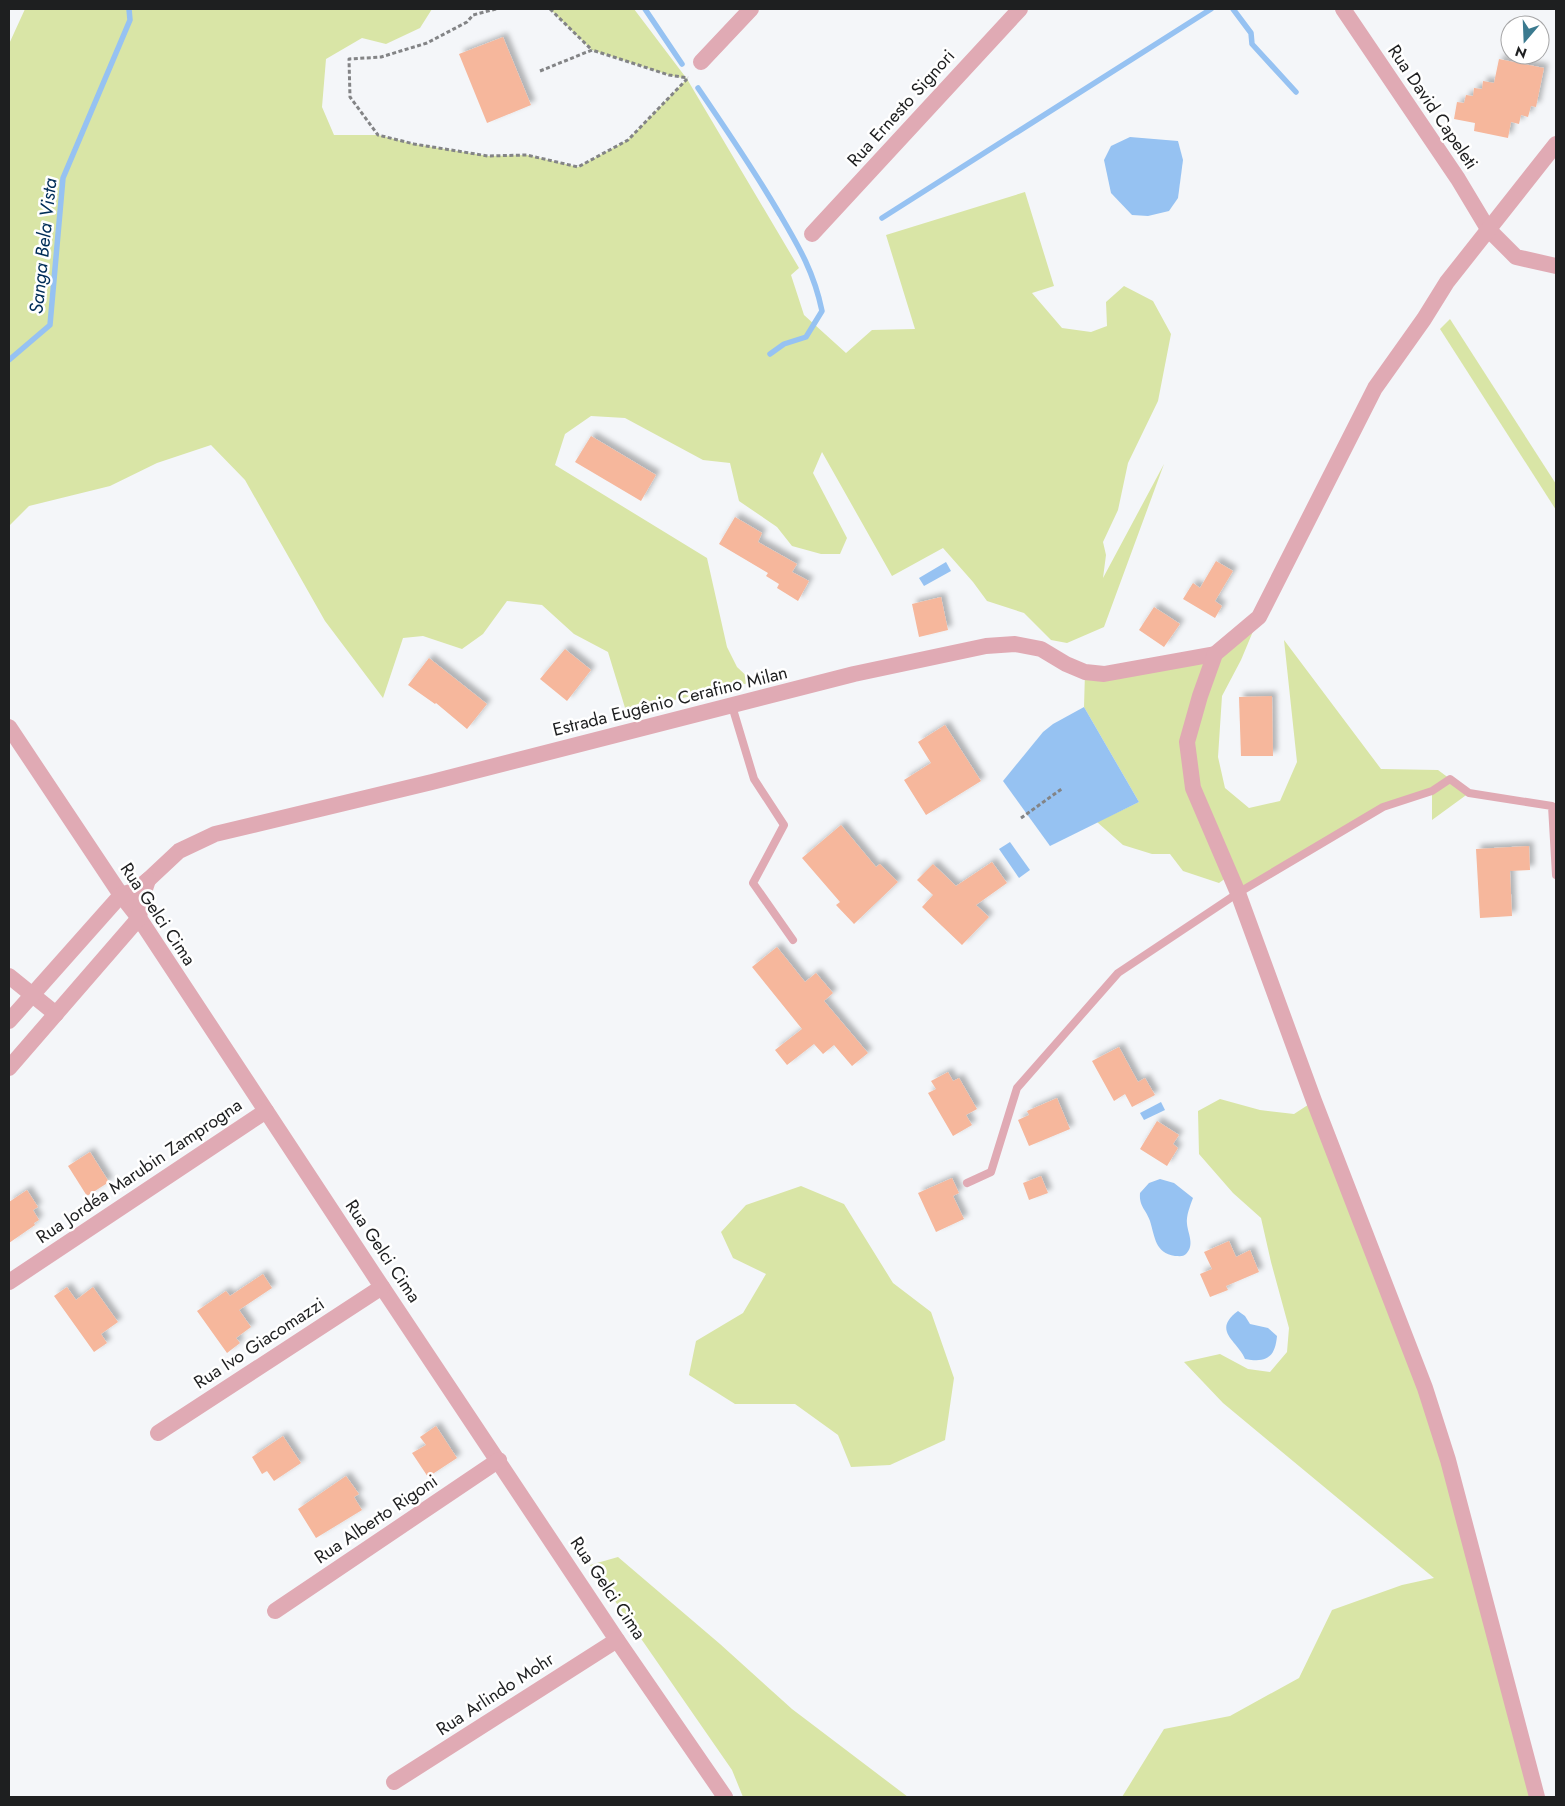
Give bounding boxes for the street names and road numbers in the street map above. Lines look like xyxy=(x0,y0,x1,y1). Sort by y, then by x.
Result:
street label: Rua David Capeleti xyxy=(1382,39,1484,175)
street label: Rua Ernesto Signori xyxy=(841,44,961,172)
street label: Estrada Eugênio Cerafino Milan xyxy=(550,659,790,743)
street label: Rua Gelci Cima xyxy=(114,857,202,971)
street label: Rua Jordéa Marubin Zamprogna xyxy=(31,1092,247,1250)
street label: Rua Gelci Cima xyxy=(339,1194,427,1308)
street label: Rua Ivo Giacomazzi xyxy=(189,1291,329,1395)
street label: Rua Alberto Rigoni xyxy=(309,1468,443,1570)
street label: Rua Gelci Cima xyxy=(564,1531,652,1645)
street label: Rua Arlindo Mohr xyxy=(431,1646,560,1742)

